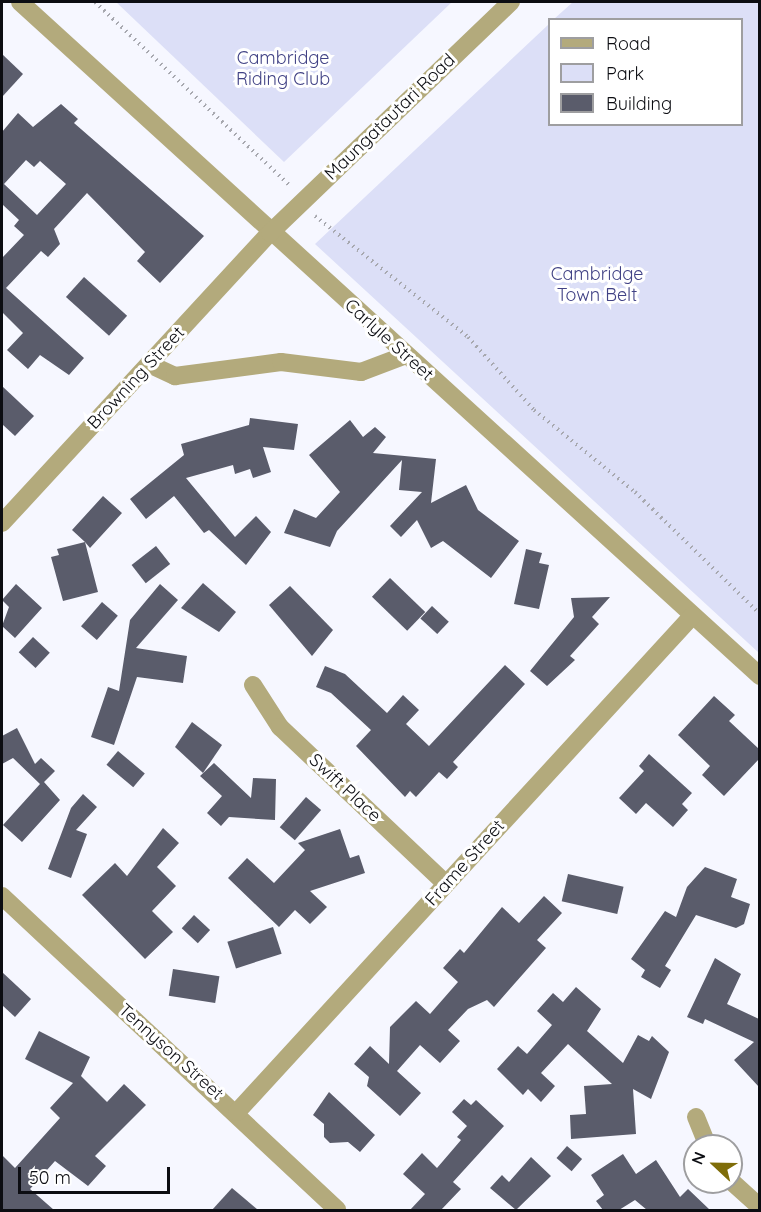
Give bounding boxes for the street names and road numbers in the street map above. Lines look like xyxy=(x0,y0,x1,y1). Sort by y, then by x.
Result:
street label: Maungatautari Road xyxy=(320,49,460,185)
street label: Carlyle Street xyxy=(340,295,438,385)
street label: Browning Street xyxy=(83,322,189,434)
street label: Swift Place xyxy=(305,749,385,827)
street label: Frame Street xyxy=(421,816,509,910)
street label: Tennyson Street xyxy=(114,999,228,1105)

